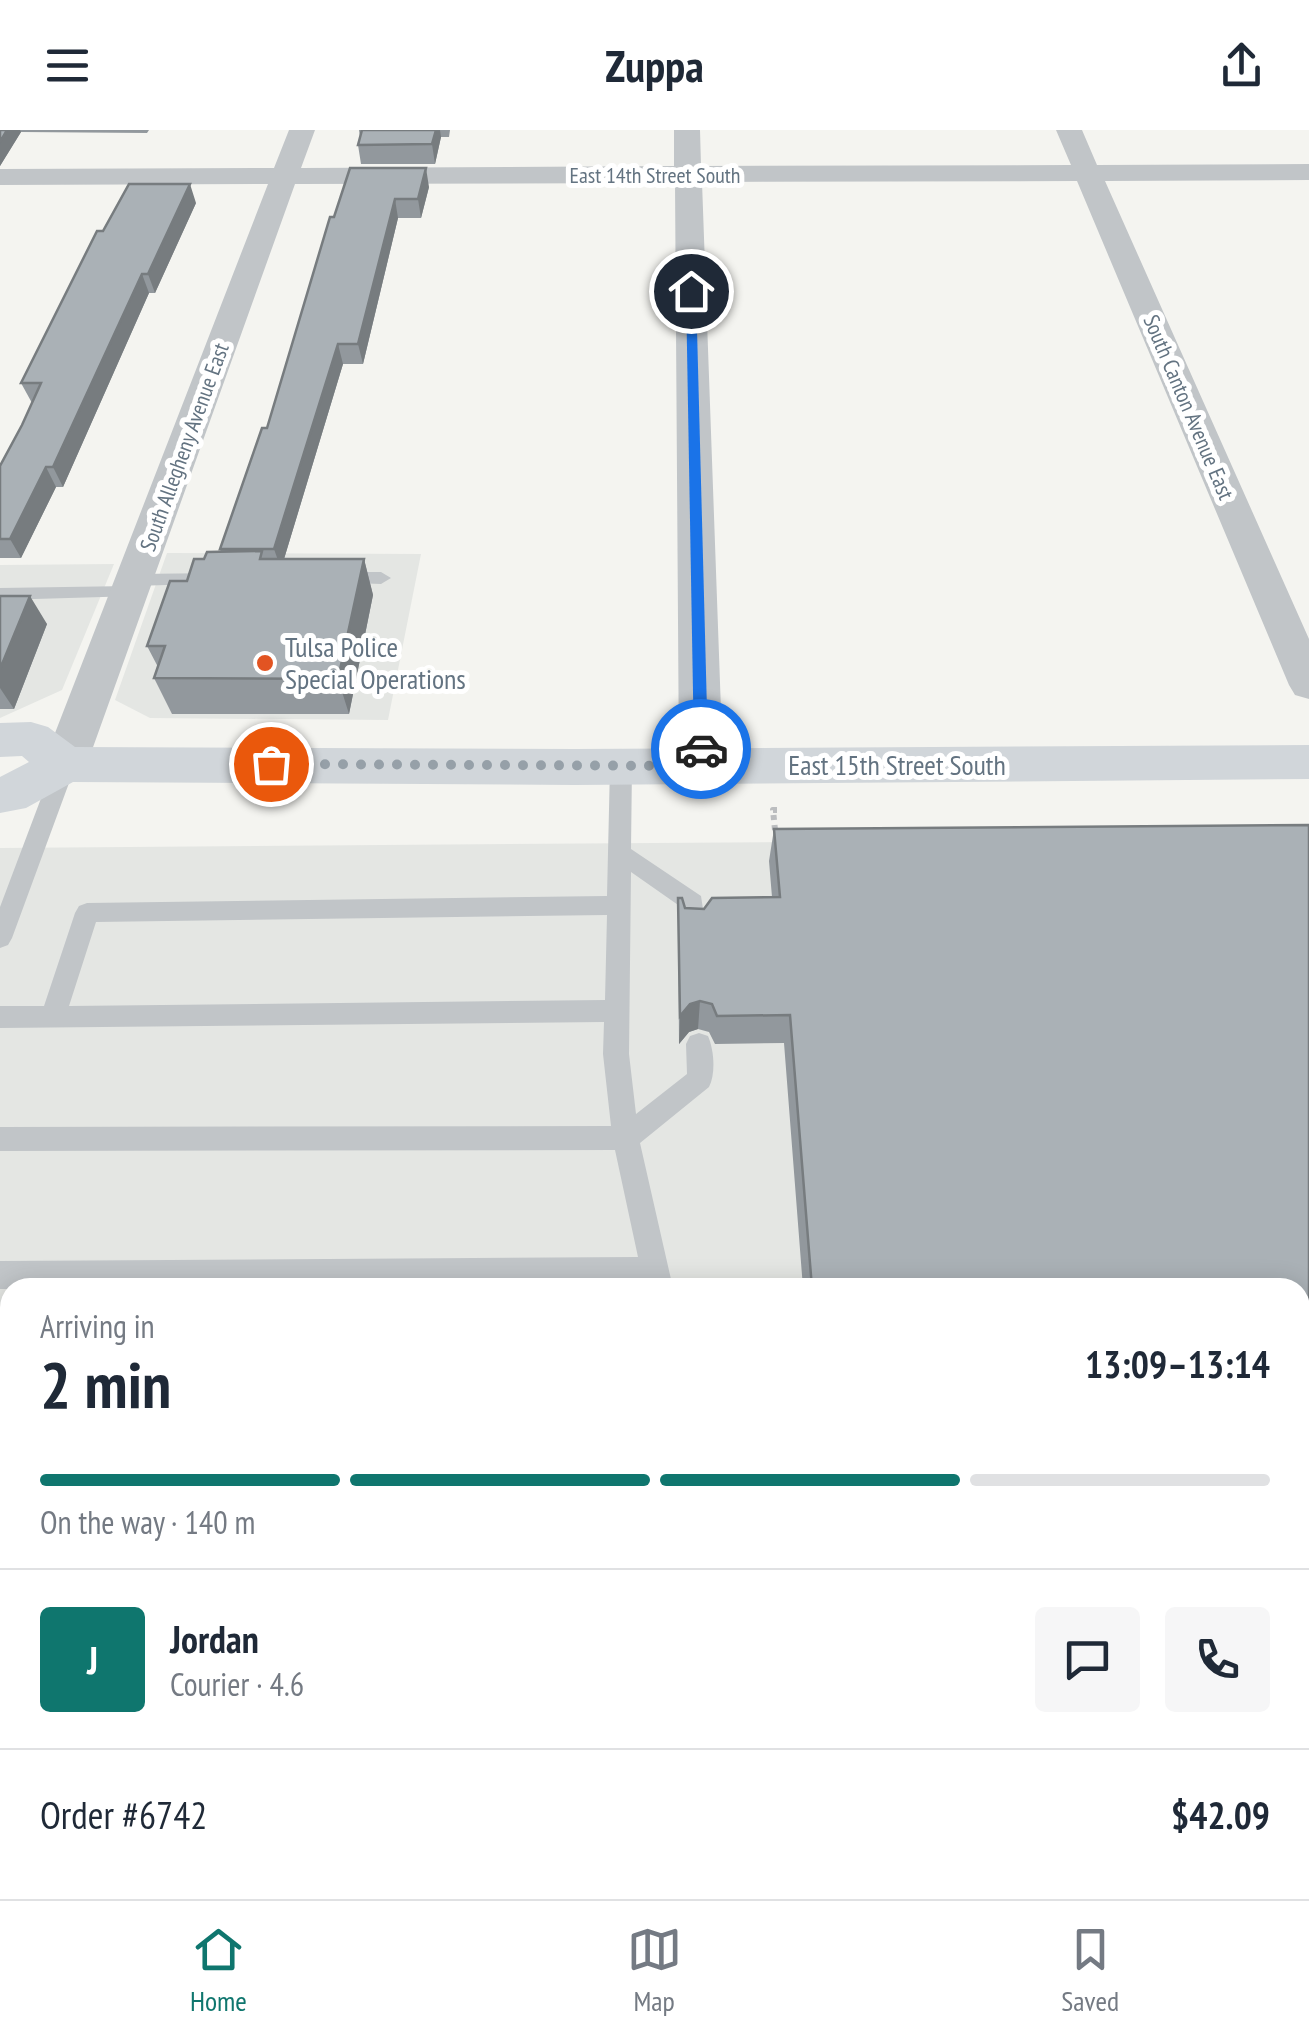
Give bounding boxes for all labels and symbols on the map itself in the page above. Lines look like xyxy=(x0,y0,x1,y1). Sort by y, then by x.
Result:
street label: East 14th Street South xyxy=(570,161,741,189)
pin xyxy=(649,249,734,334)
street label: South Canton Avenue East xyxy=(1137,310,1241,504)
street label: South Allegheny Avenue East xyxy=(133,339,235,555)
place label: Tulsa Police Special Operations xyxy=(285,628,466,697)
marker: Tulsa Police Special Operations xyxy=(254,652,276,674)
courier xyxy=(651,699,751,799)
pin xyxy=(229,722,314,807)
street label: East 15th Street South xyxy=(788,746,1006,783)

